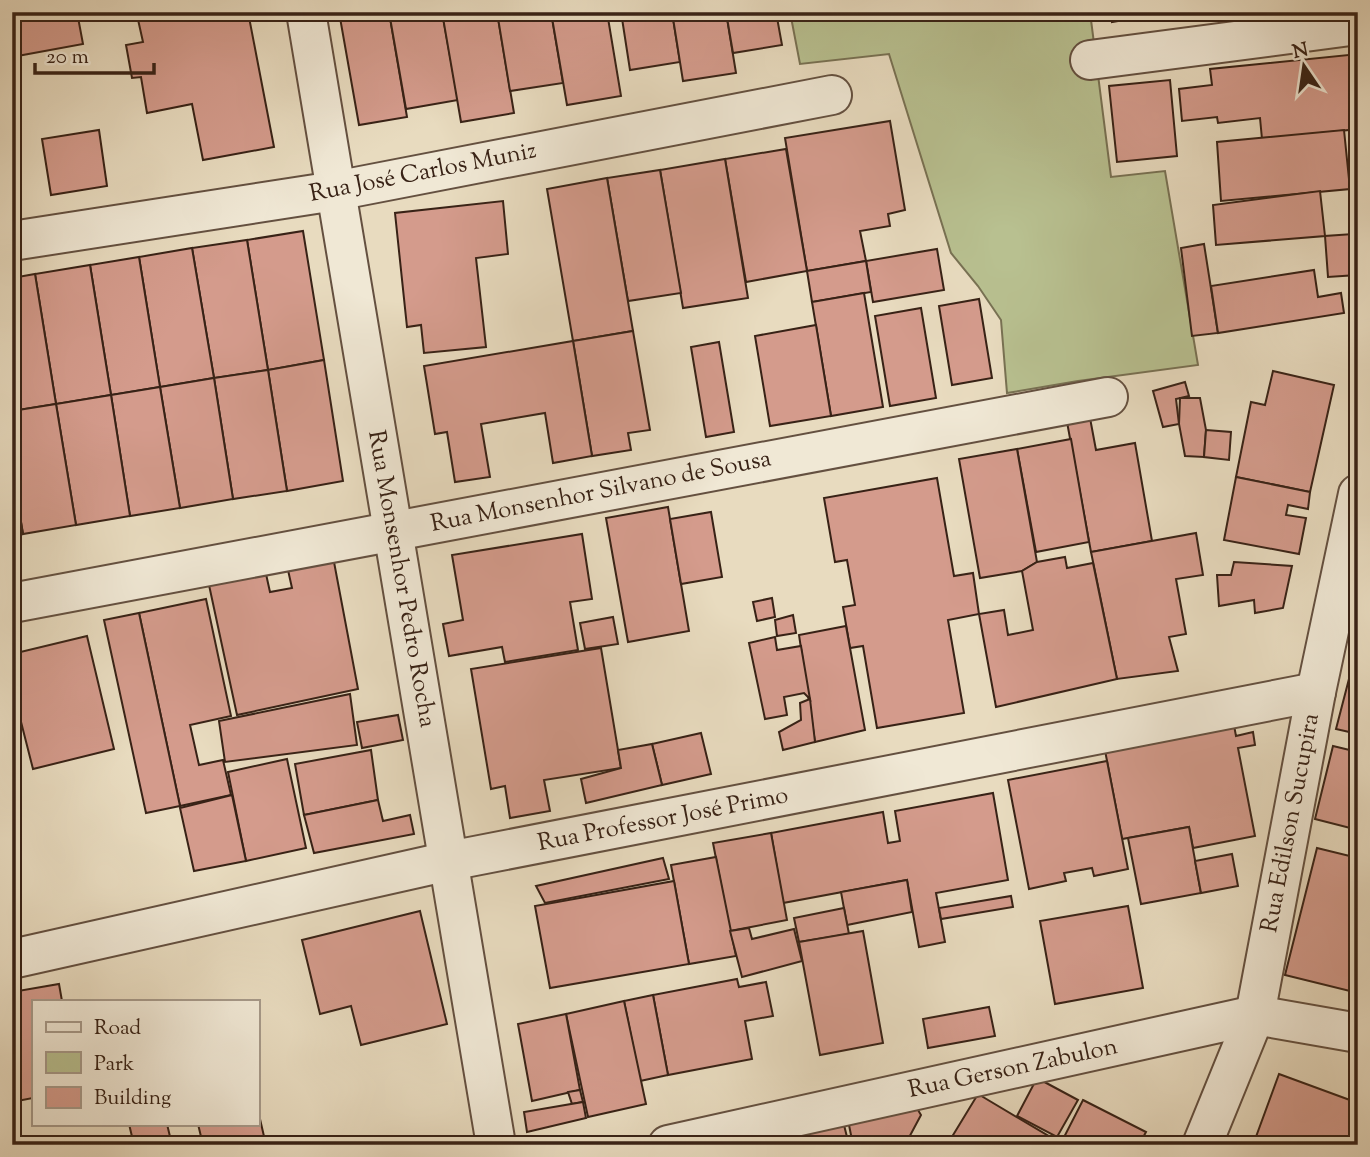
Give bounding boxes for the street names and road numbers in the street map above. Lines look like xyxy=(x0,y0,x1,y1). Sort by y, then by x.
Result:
street label: Rua José Carlos Muniz xyxy=(307,134,539,212)
street label: Rua Monsenhor Pedro Rocha xyxy=(358,428,444,730)
street label: Rua Monsenhor Silvano de Sousa xyxy=(428,442,774,542)
street label: Rua Edilson Sucupira xyxy=(1253,710,1329,936)
street label: Rua Professor José Primo xyxy=(535,779,791,861)
street label: Rua Gerson Zabulon xyxy=(905,1030,1121,1108)

